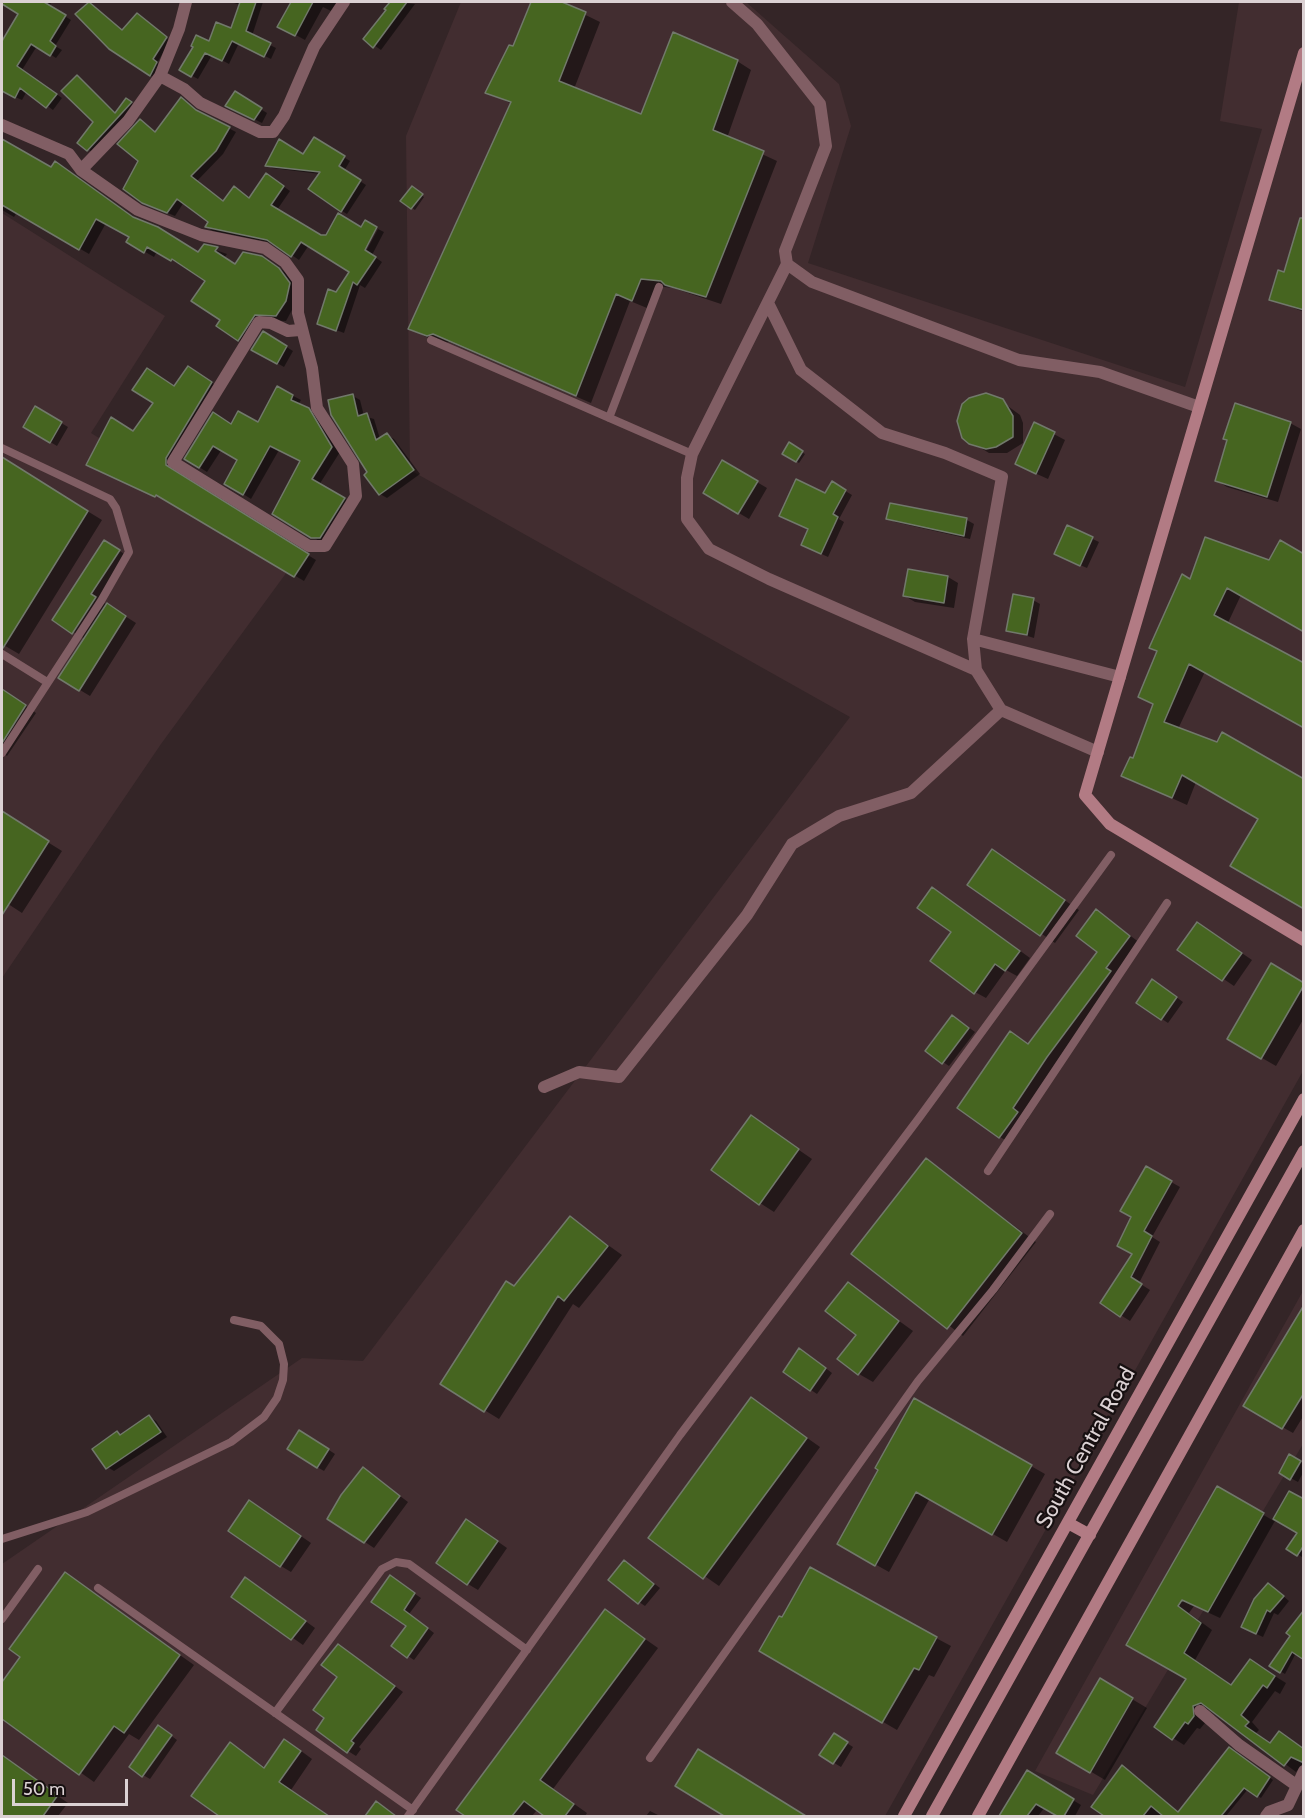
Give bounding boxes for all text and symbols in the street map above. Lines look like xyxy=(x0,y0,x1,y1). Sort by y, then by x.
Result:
street label: South Central Road xyxy=(1031,1363,1141,1533)
scale bar xyxy=(15,1767,130,1805)
text: 50 m xyxy=(23,1778,65,1800)

